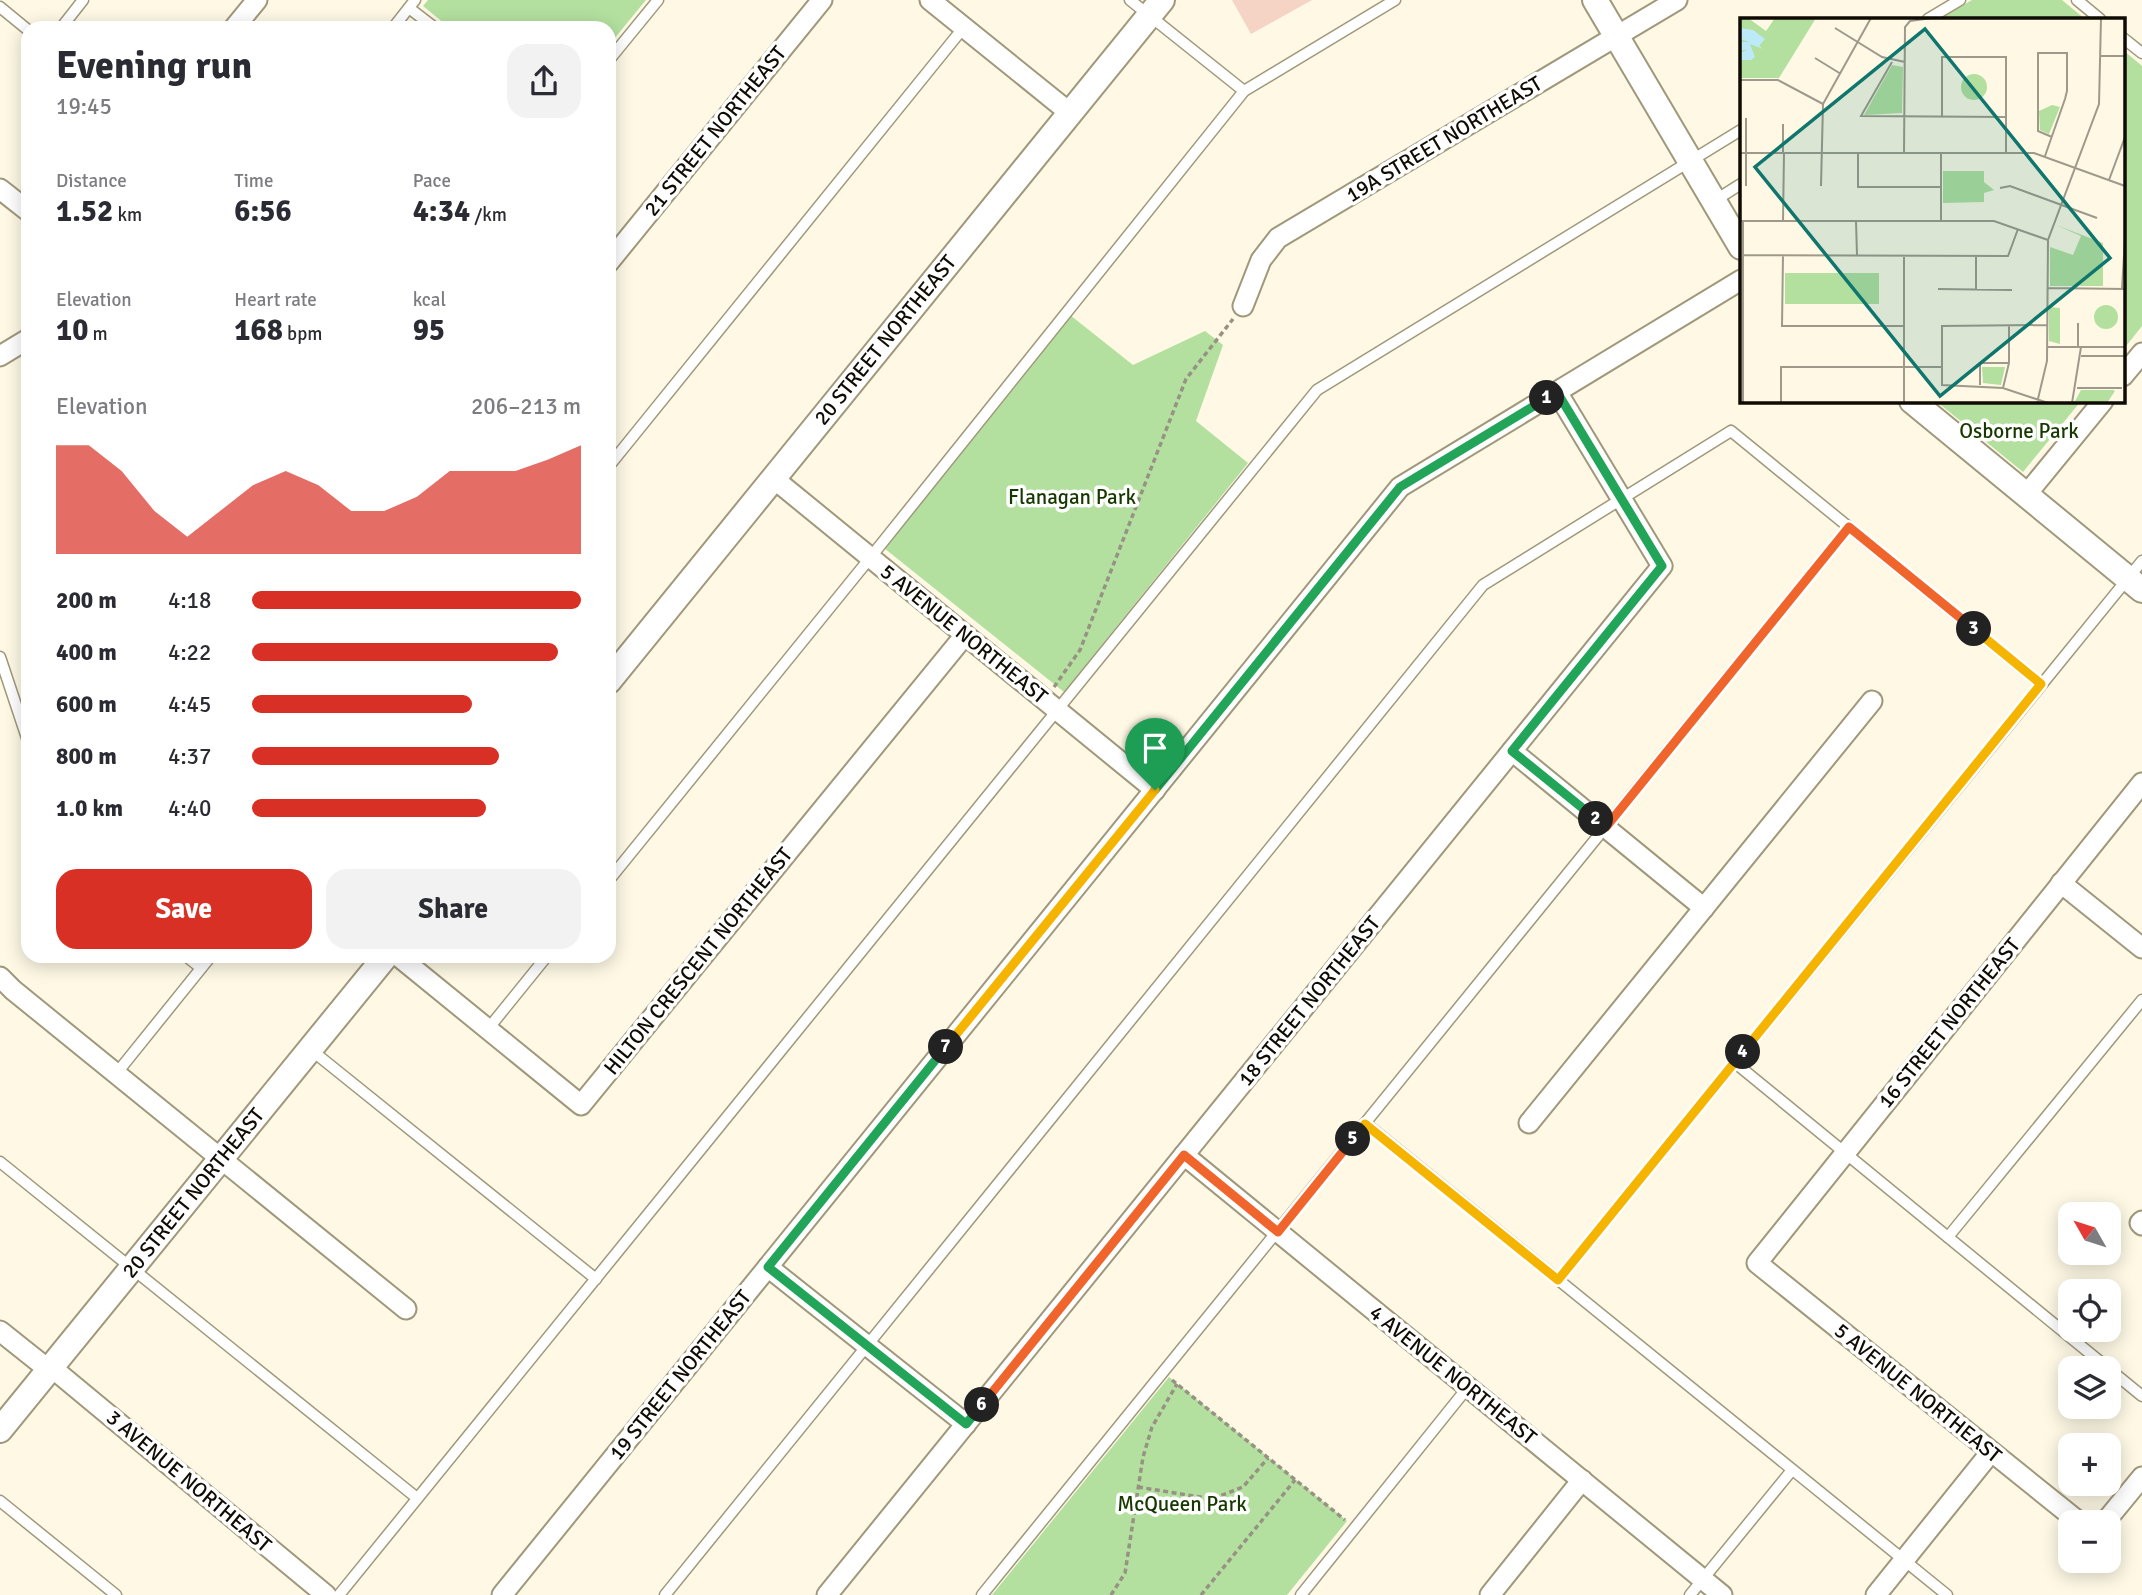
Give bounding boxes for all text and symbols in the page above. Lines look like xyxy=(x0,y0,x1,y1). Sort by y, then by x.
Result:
inset map xyxy=(1740,18,2124,402)
street label: 21 STREET NORTHEAST xyxy=(638,40,792,221)
text: Evening run xyxy=(56,42,252,89)
button: share xyxy=(507,44,581,118)
street label: 19A STREET NORTHEAST xyxy=(1341,70,1547,208)
text: 19:45 xyxy=(56,92,112,121)
text: Distance xyxy=(56,169,127,193)
text: Time xyxy=(234,169,273,193)
text: Pace xyxy=(413,169,451,193)
text: 1.52 xyxy=(56,193,113,230)
text: 6:56 xyxy=(234,193,292,230)
text: 4:34 xyxy=(413,193,470,230)
text: km xyxy=(113,203,142,227)
text: /km xyxy=(470,203,507,227)
street label: 20 STREET NORTHEAST xyxy=(808,249,962,430)
text: Elevation xyxy=(56,288,132,312)
text: Heart rate xyxy=(234,288,317,312)
text: kcal xyxy=(413,288,446,312)
text: 10 xyxy=(56,312,88,349)
text: 168 xyxy=(234,312,283,349)
text: 95 xyxy=(413,312,445,349)
text: m xyxy=(88,322,108,346)
text: bpm xyxy=(283,322,322,346)
pin: 1 xyxy=(1530,380,1564,416)
text: 1 xyxy=(1541,385,1552,409)
text: Elevation xyxy=(56,392,148,421)
text: 206–213 m xyxy=(471,392,581,421)
park label: Osborne Park xyxy=(1959,418,2079,444)
park label: Flanagan Park xyxy=(1008,484,1136,510)
street label: 5 AVENUE NORTHEAST xyxy=(875,559,1053,710)
text: 200 m xyxy=(56,586,117,615)
text: 4:18 xyxy=(168,586,211,615)
pin: 3 xyxy=(1956,612,1992,646)
text: 3 xyxy=(1968,616,1979,640)
text: 400 m xyxy=(56,638,117,667)
text: 4:22 xyxy=(168,638,211,667)
text: 600 m xyxy=(56,690,117,719)
text: 4:45 xyxy=(168,690,211,719)
pin xyxy=(1125,718,1185,790)
icon: arrive xyxy=(1136,729,1174,767)
text: 800 m xyxy=(56,742,117,771)
text: 4:37 xyxy=(168,742,211,771)
text: 1.0 km xyxy=(56,794,123,823)
text: 4:40 xyxy=(168,794,211,823)
pin: 2 xyxy=(1578,802,1614,836)
text: 2 xyxy=(1590,806,1601,830)
street label: HILTON CRESCENT NORTHEAST xyxy=(598,842,798,1080)
button: Save xyxy=(56,869,312,949)
button: Share xyxy=(326,869,581,949)
street label: 18 STREET NORTHEAST xyxy=(1232,910,1386,1091)
street label: 16 STREET NORTHEAST xyxy=(1872,932,2026,1113)
pin: 7 xyxy=(928,1030,964,1064)
text: 7 xyxy=(940,1034,951,1058)
pin: 4 xyxy=(1726,1034,1760,1070)
text: 4 xyxy=(1737,1039,1748,1063)
street label: 20 STREET NORTHEAST xyxy=(116,1102,270,1283)
pin: 5 xyxy=(1336,1122,1370,1156)
text: 5 xyxy=(1347,1126,1358,1150)
north arrow xyxy=(2058,1202,2121,1265)
map controls xyxy=(2058,1202,2121,1573)
button: locate xyxy=(2058,1279,2121,1342)
street label: 19 STREET NORTHEAST xyxy=(603,1284,757,1465)
street label: 4 AVENUE NORTHEAST xyxy=(1364,1300,1542,1451)
street label: 5 AVENUE NORTHEAST xyxy=(1829,1318,2007,1469)
button: layers xyxy=(2058,1356,2121,1419)
pin: 6 xyxy=(964,1388,1000,1422)
text: 6 xyxy=(976,1392,987,1416)
street label: 3 AVENUE NORTHEAST xyxy=(101,1404,277,1558)
button: + xyxy=(2058,1433,2121,1496)
park label: McQueen Park xyxy=(1117,1491,1247,1517)
button: − xyxy=(2058,1510,2121,1573)

